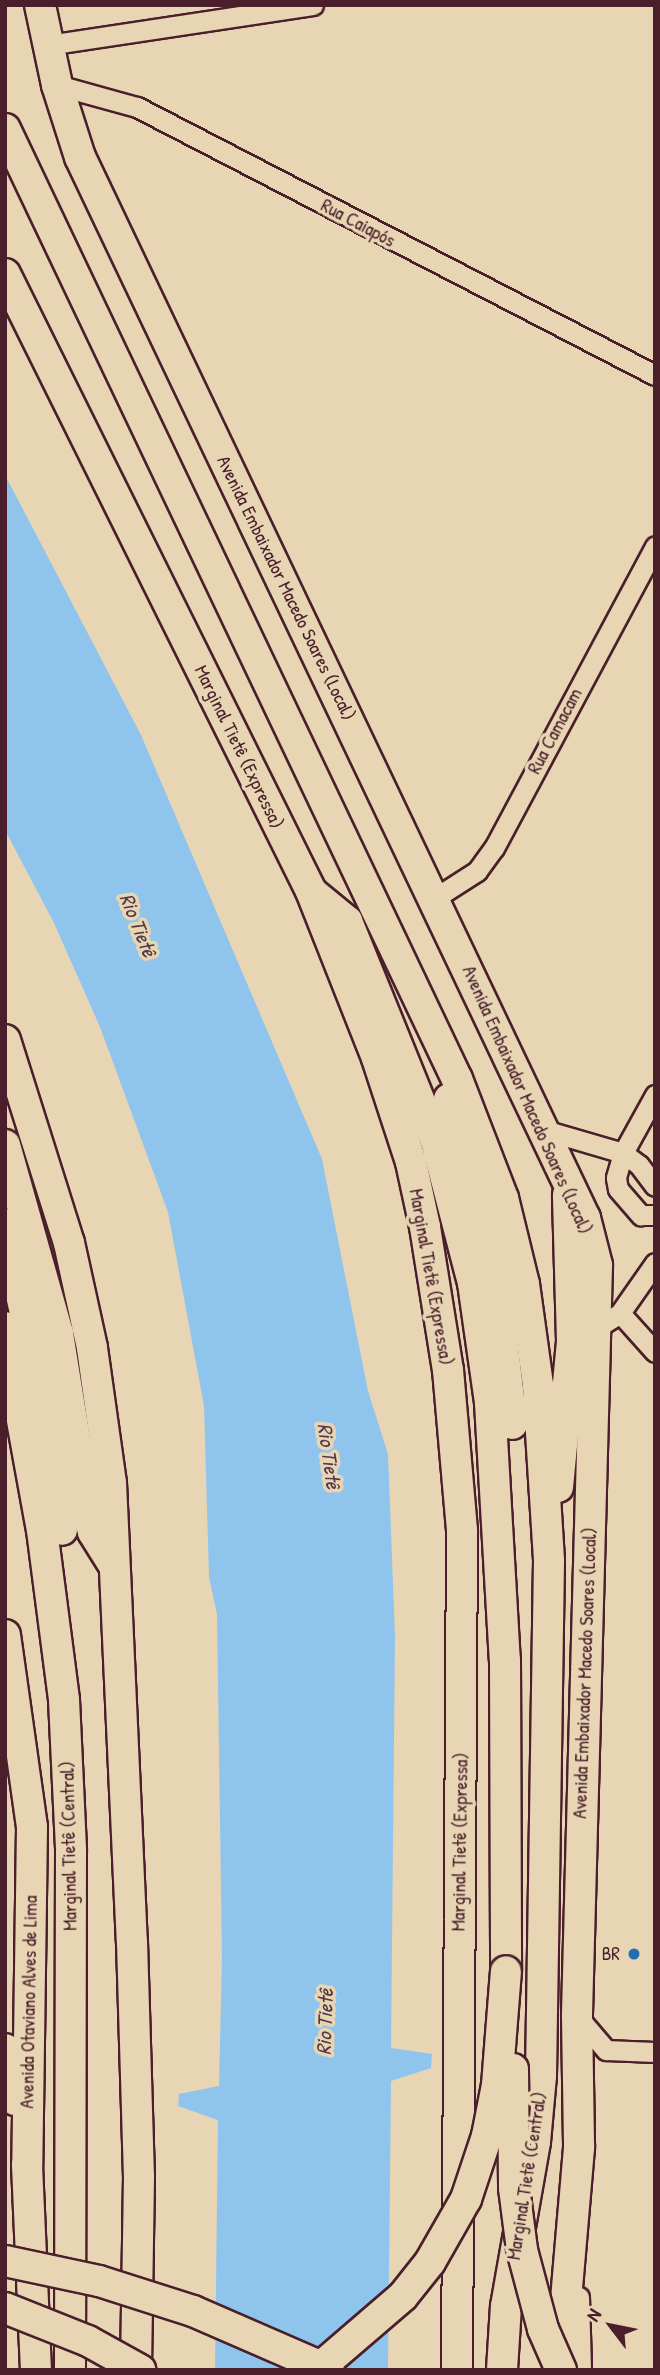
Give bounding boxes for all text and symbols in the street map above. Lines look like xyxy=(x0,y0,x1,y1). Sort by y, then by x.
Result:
street label: Rua Caiapós xyxy=(317,194,399,252)
street label: Avenida Embaixador Macedo Soares (Local) xyxy=(212,452,360,724)
street label: Marginal Tietê (Expressa) xyxy=(190,662,288,832)
street label: Rua Camacam xyxy=(523,684,587,778)
water label: Rio Tietê xyxy=(114,890,162,960)
street label: Avenida Embaixador Macedo Soares (Local) xyxy=(457,962,597,1238)
street label: Marginal Tietê (Expressa) xyxy=(404,1187,458,1367)
water label: Rio Tietê xyxy=(312,1422,346,1490)
street label: Avenida Embaixador Macedo Soares (Local) xyxy=(569,1527,601,1819)
street label: Marginal Tietê (Expressa) xyxy=(447,1752,473,1932)
street label: Marginal Tietê (Central) xyxy=(56,1761,82,1931)
street label: Avenida Otaviano Alves de Lima xyxy=(16,1895,42,2109)
place label: BR xyxy=(602,1943,620,1965)
marker: BR xyxy=(626,1946,642,1962)
water label: Rio Tietê xyxy=(311,1989,339,2055)
street label: Marginal Tietê (Central) xyxy=(502,2090,552,2262)
north arrow xyxy=(576,2291,646,2361)
text: N xyxy=(579,2304,607,2326)

